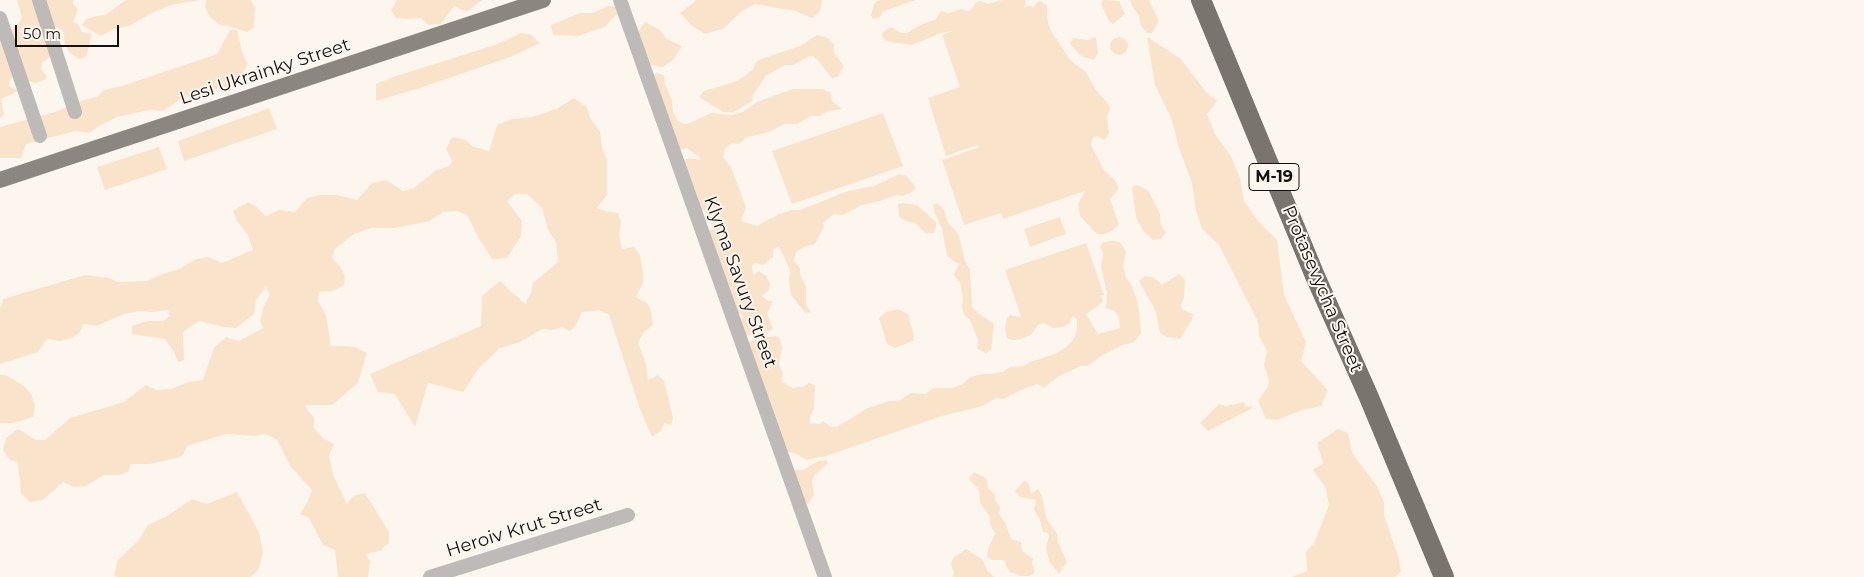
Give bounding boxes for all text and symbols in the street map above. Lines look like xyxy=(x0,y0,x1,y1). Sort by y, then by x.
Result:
scale bar xyxy=(18,15,121,47)
text: 50 m xyxy=(23,24,61,43)
street label: Lesi Ukrainky Street xyxy=(177,34,353,110)
road number: М-19 xyxy=(1249,163,1299,190)
street label: Klyma Savury Street xyxy=(699,193,781,371)
street label: Protasevycha Street xyxy=(1277,202,1367,376)
street label: Heroiv Krut Street xyxy=(444,494,604,562)

